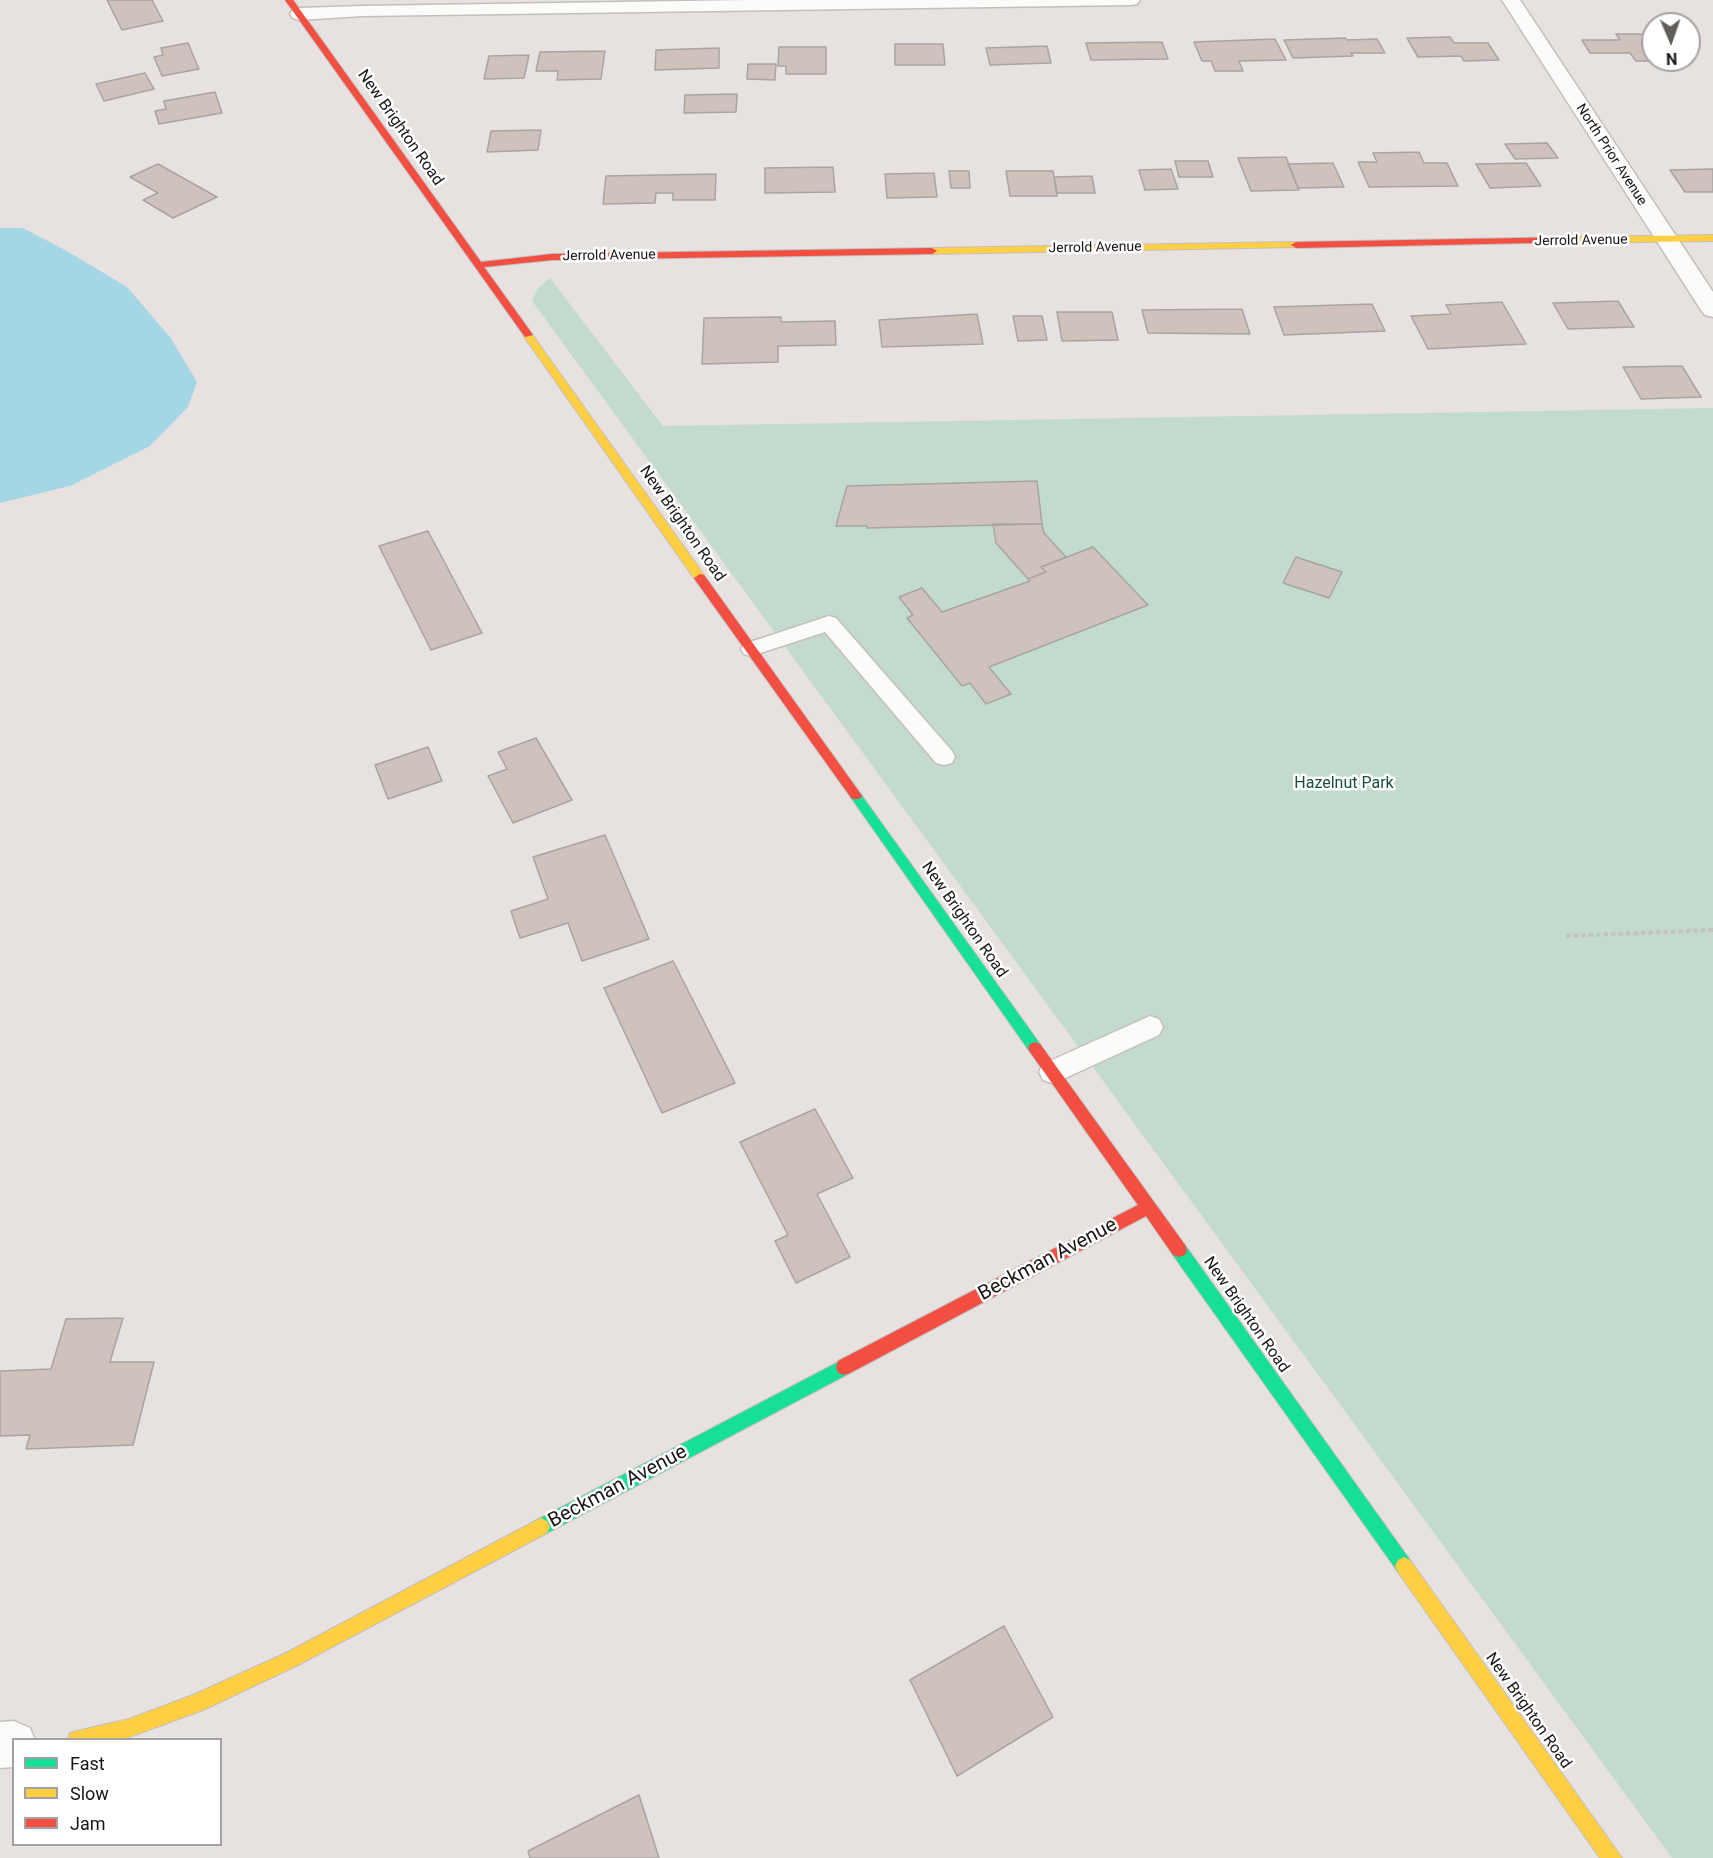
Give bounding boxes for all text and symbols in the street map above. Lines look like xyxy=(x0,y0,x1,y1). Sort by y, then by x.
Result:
north arrow xyxy=(1641,12,1701,72)
text: N xyxy=(1666,49,1678,68)
street label: New Brighton Road xyxy=(353,67,447,189)
street label: North Prior Avenue xyxy=(1572,101,1650,209)
street label: Jerrold Avenue xyxy=(1534,232,1628,250)
street label: Jerrold Avenue xyxy=(1048,239,1142,257)
street label: Jerrold Avenue xyxy=(562,247,656,265)
street label: New Brighton Road xyxy=(635,463,729,585)
park label: Hazelnut Park xyxy=(1294,774,1394,794)
street label: New Brighton Road xyxy=(917,859,1011,981)
street label: Beckman Avenue xyxy=(975,1213,1121,1307)
street label: New Brighton Road xyxy=(1199,1254,1293,1376)
street label: Beckman Avenue xyxy=(545,1440,691,1534)
street label: New Brighton Road xyxy=(1481,1650,1575,1772)
legend xyxy=(12,1738,222,1846)
text: Fast xyxy=(70,1753,105,1774)
text: Slow xyxy=(70,1783,109,1804)
text: Jam xyxy=(70,1813,106,1834)

